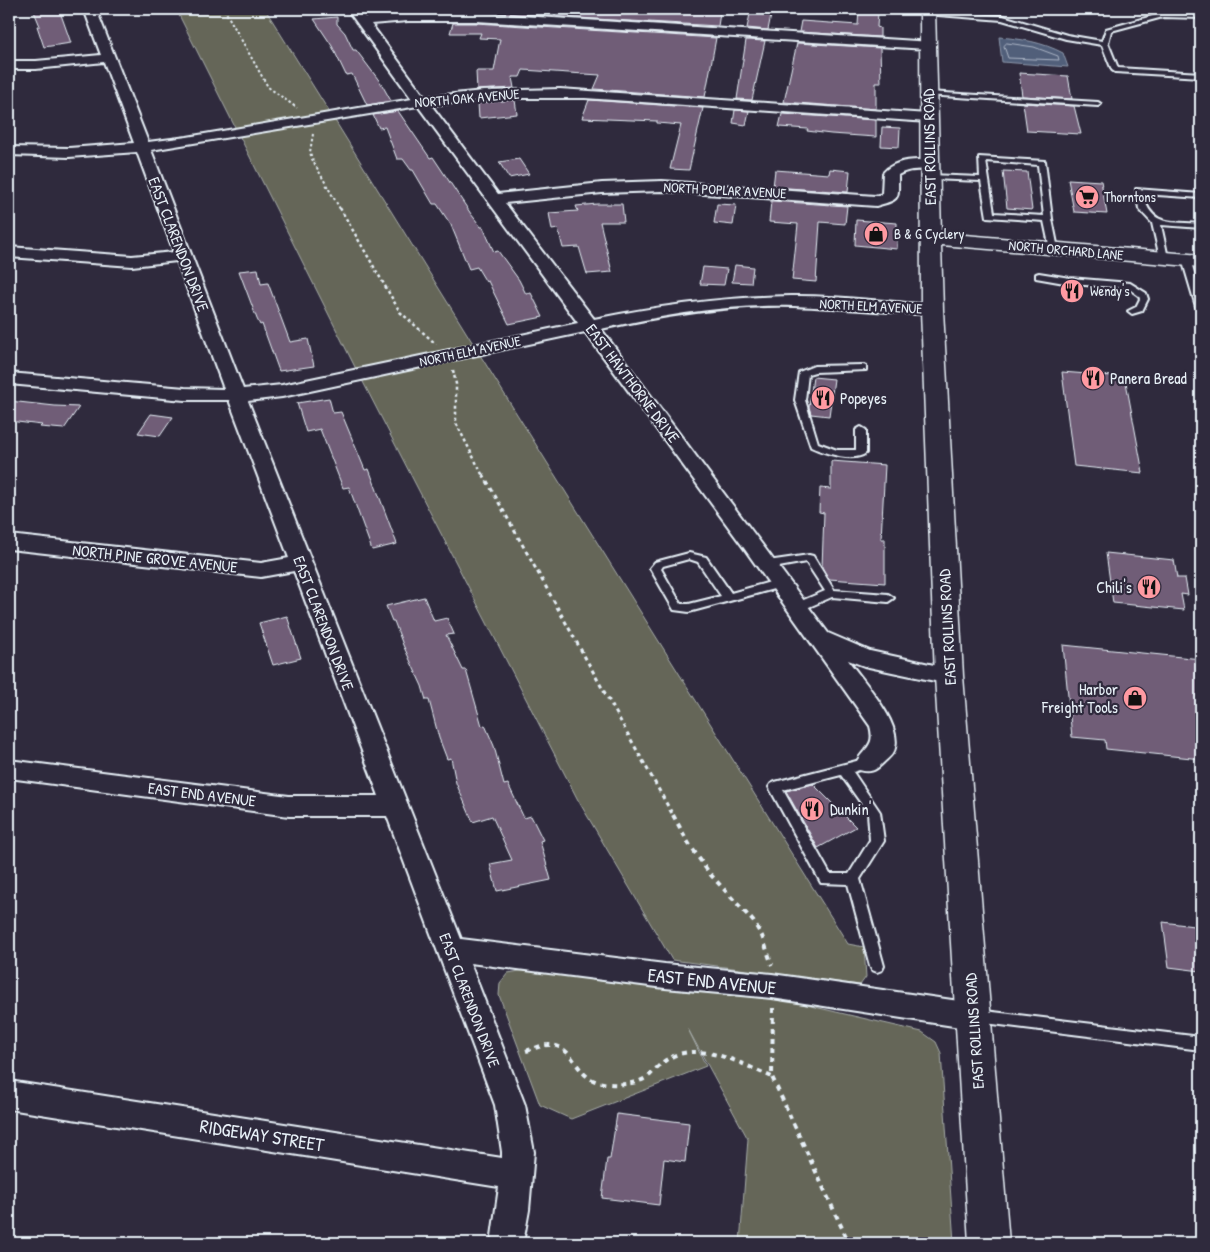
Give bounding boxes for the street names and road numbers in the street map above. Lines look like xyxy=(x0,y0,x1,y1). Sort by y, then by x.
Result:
street label: NORTH OAK AVENUE xyxy=(414,83,520,112)
street label: EAST ROLLINS ROAD xyxy=(917,88,941,205)
street label: EAST CLARENDON DRIVE xyxy=(143,174,215,314)
street label: NORTH POPLAR AVENUE xyxy=(663,177,787,202)
street label: NORTH ORCHARD LANE xyxy=(1008,235,1124,264)
street label: NORTH ELM AVENUE xyxy=(819,293,923,318)
street label: EAST HAWTHORNE DRIVE xyxy=(581,319,685,447)
street label: NORTH ELM AVENUE xyxy=(418,331,522,371)
street label: NORTH PINE GROVE AVENUE xyxy=(71,538,239,578)
street label: EAST CLARENDON DRIVE xyxy=(288,553,360,693)
street label: EAST ROLLINS ROAD xyxy=(933,568,961,686)
street label: EAST END AVENUE xyxy=(147,776,257,812)
street label: EAST CLARENDON DRIVE xyxy=(434,930,506,1070)
street label: EAST END AVENUE xyxy=(647,961,778,1001)
street label: EAST ROLLINS ROAD xyxy=(959,972,989,1090)
street label: RIDGEWAY STREET xyxy=(198,1112,327,1158)

